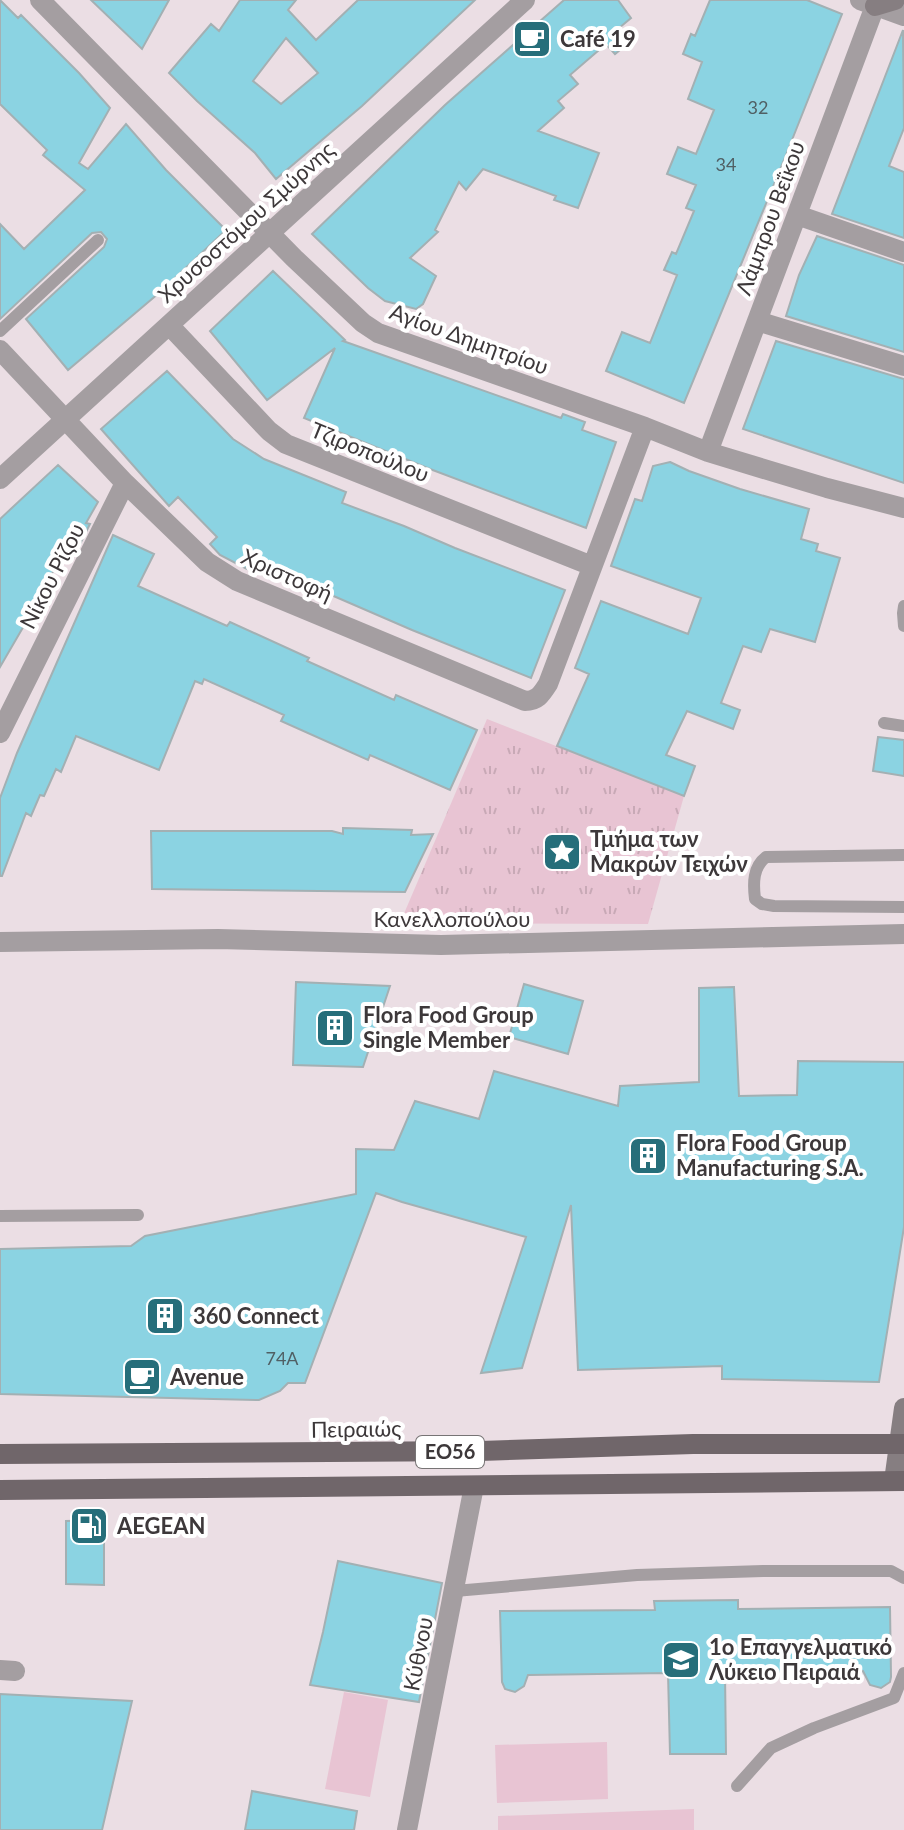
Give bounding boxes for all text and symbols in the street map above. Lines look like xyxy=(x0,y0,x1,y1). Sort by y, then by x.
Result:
cafe icon: Café 19 xyxy=(511,18,553,60)
place label: Café 19 xyxy=(560,25,636,52)
house number: 32 xyxy=(748,96,768,118)
street label: Χρυσοστόμου Σμύρνης xyxy=(152,135,339,308)
street label: Λάμπρου Βεΐκου xyxy=(729,137,810,299)
house number: 34 xyxy=(716,153,736,175)
street label: Αγίου Δημητρίου xyxy=(386,297,552,380)
street label: Τζιροπούλου xyxy=(307,416,433,487)
street label: Νίκου Ρίζου xyxy=(13,519,90,633)
street label: Χριστοφή xyxy=(237,543,337,607)
place label: Τμήμα των Μακρών Τειχών xyxy=(590,825,748,877)
place icon: Τμήμα των Μακρών Τειχών xyxy=(541,831,583,873)
street label: Κανελλοπούλου xyxy=(374,905,530,932)
place label: Flora Food Group Single Member xyxy=(363,1001,534,1053)
building icon: Flora Food Group Single Member xyxy=(314,1007,356,1049)
place label: Flora Food Group Manufacturing S.A. xyxy=(676,1129,864,1181)
building icon: Flora Food Group Manufacturing S.A. xyxy=(627,1135,669,1177)
building icon: 360 Connect xyxy=(144,1295,186,1337)
place label: 360 Connect xyxy=(193,1302,320,1329)
house number: 74Α xyxy=(265,1347,299,1369)
cafe icon: Avenue xyxy=(121,1356,163,1398)
place label: Avenue xyxy=(169,1363,244,1390)
street label: Πειραιώς xyxy=(310,1414,401,1443)
road number: ΕΟ56 xyxy=(416,1436,484,1468)
fuel station icon: AEGEAN xyxy=(68,1505,110,1547)
place label: AEGEAN xyxy=(116,1512,205,1539)
street label: Κύθνου xyxy=(397,1615,438,1693)
place label: 1ο Επαγγελματικό Λύκειο Πειραιά xyxy=(708,1633,892,1685)
school or university icon: 1ο Επαγγελματικό Λύκειο Πειραιά xyxy=(660,1639,702,1681)

